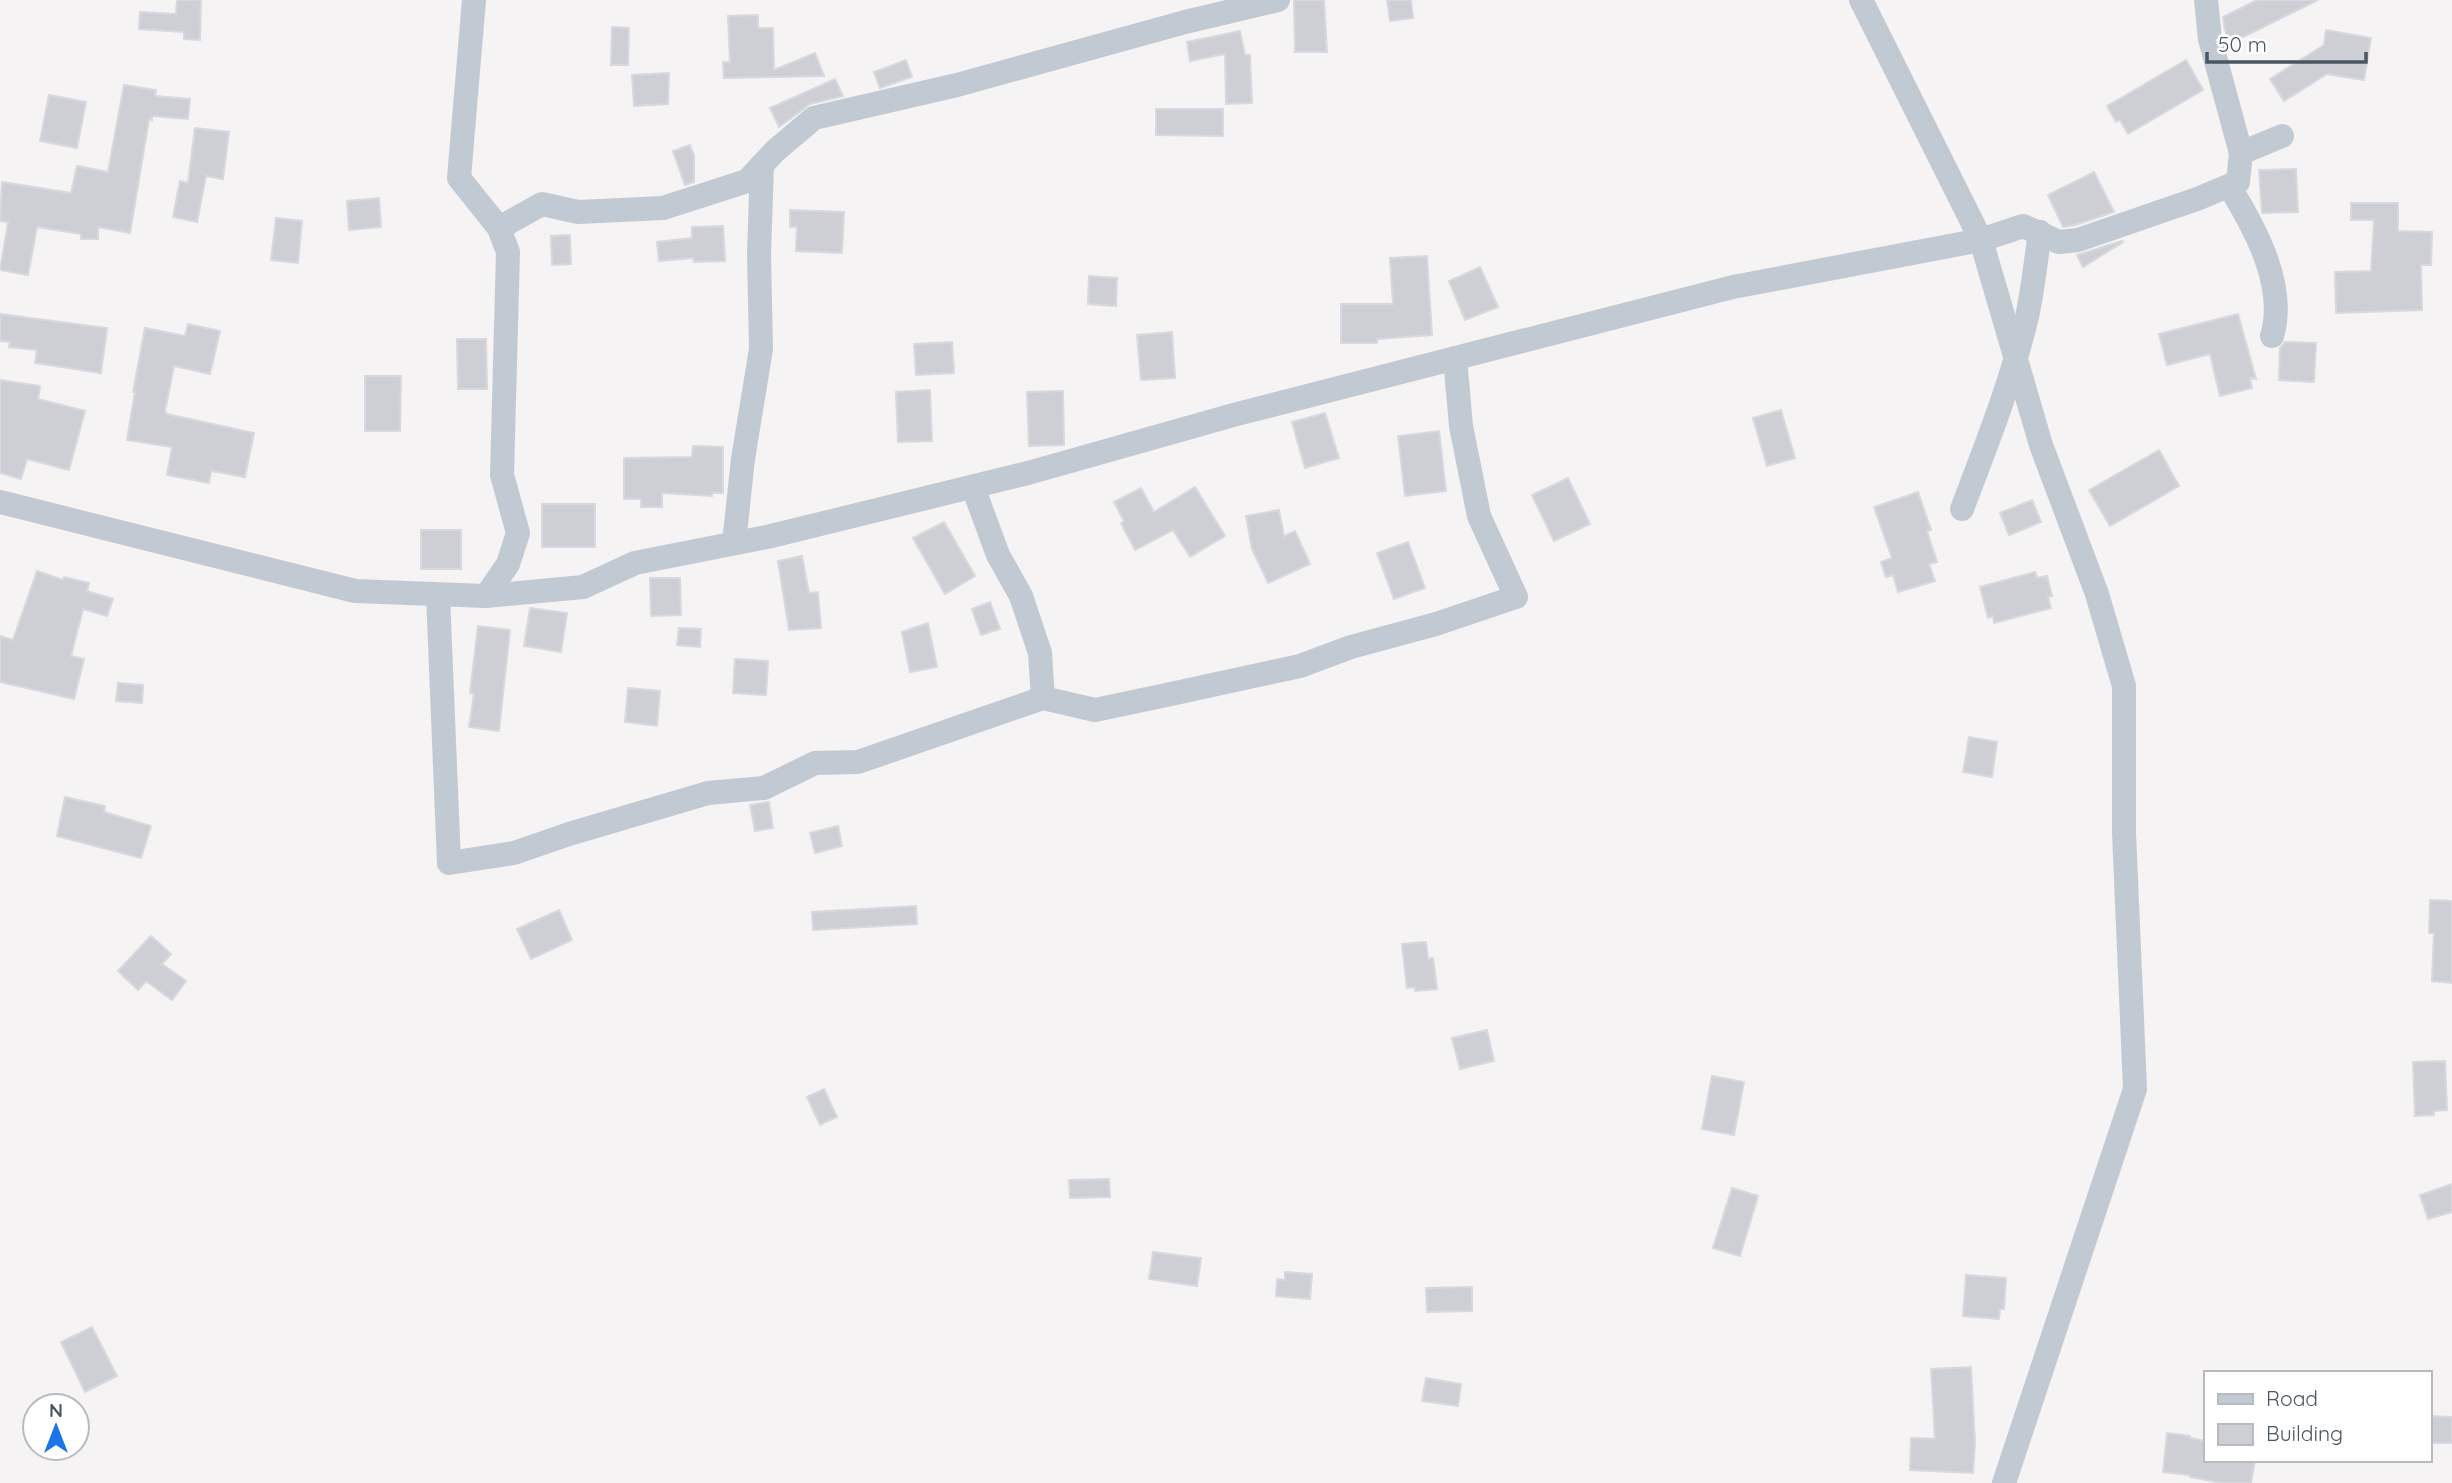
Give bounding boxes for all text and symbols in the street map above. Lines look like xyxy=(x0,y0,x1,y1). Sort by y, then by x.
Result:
scale bar xyxy=(2207,21,2366,65)
text: 50 m xyxy=(2218,31,2267,57)
legend xyxy=(2204,1371,2431,1462)
text: Road xyxy=(2266,1385,2318,1411)
north arrow xyxy=(21,1392,91,1462)
text: N xyxy=(49,1398,63,1422)
text: Building xyxy=(2266,1420,2343,1446)

